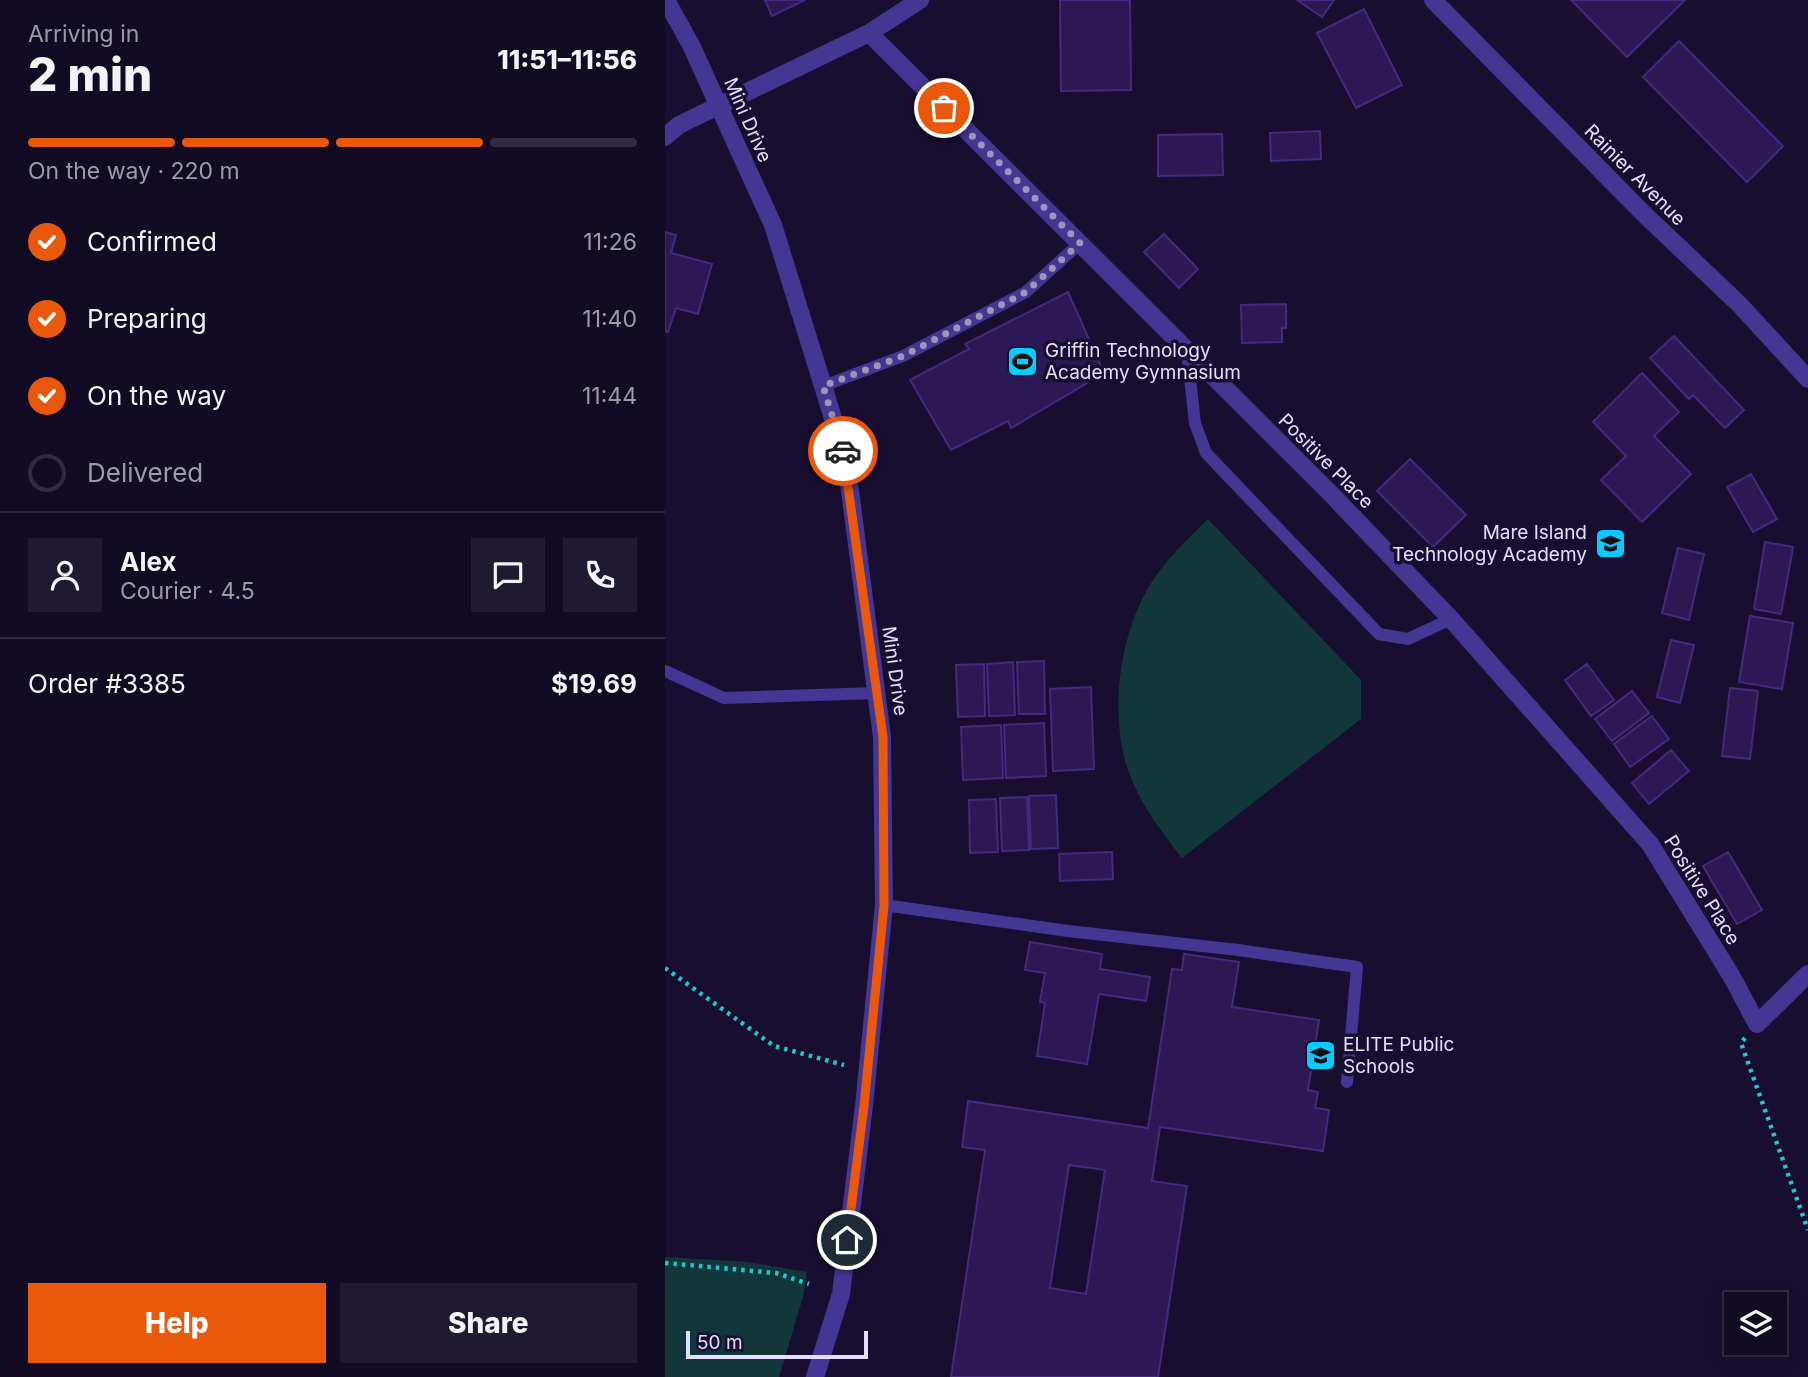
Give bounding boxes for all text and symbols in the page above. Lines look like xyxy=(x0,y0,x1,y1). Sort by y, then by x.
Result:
text: Arriving in xyxy=(28,20,139,48)
text: 11:51–11:56 xyxy=(497,44,637,75)
text: 2 min xyxy=(28,46,152,102)
street label: Mini Drive xyxy=(719,74,777,166)
pin xyxy=(914,78,974,138)
icon: bag xyxy=(925,89,963,127)
street label: Rainier Avenue xyxy=(1580,120,1690,230)
text: On the way · 220 m xyxy=(28,157,240,185)
icon: check xyxy=(28,223,66,261)
text: Confirmed xyxy=(87,226,217,257)
text: 11:26 xyxy=(583,228,637,256)
icon: check xyxy=(28,300,66,338)
text: Preparing xyxy=(87,303,207,334)
text: 11:40 xyxy=(582,305,637,333)
place label: Griffin Technology Academy Gymnasium xyxy=(1045,339,1241,384)
sports icon: Griffin Technology Academy Gymnasium xyxy=(1005,344,1039,378)
icon: check xyxy=(28,377,66,415)
text: On the way xyxy=(87,380,226,411)
text: 11:44 xyxy=(582,382,637,410)
street label: Positive Place xyxy=(1274,409,1378,513)
courier xyxy=(808,416,878,486)
icon: car xyxy=(824,432,862,470)
text: Delivered xyxy=(87,457,203,488)
place label: Mare Island Technology Academy xyxy=(1392,521,1587,566)
school or university icon: Mare Island Technology Academy xyxy=(1593,526,1627,560)
button: person xyxy=(28,538,102,612)
button: chat xyxy=(471,538,545,612)
button: phone xyxy=(563,538,637,612)
text: Alex xyxy=(120,546,177,577)
text: Courier · 4.5 xyxy=(120,577,255,605)
street label: Mini Drive xyxy=(877,625,913,717)
text: Order #3385 xyxy=(28,668,186,699)
text: $19.69 xyxy=(551,668,637,699)
street label: Positive Place xyxy=(1659,831,1745,949)
place label: ELITE Public Schools xyxy=(1343,1033,1454,1078)
school or university icon: ELITE Public Schools xyxy=(1303,1038,1337,1072)
pin xyxy=(817,1210,877,1270)
icon: home xyxy=(828,1221,866,1259)
button: Help xyxy=(28,1283,326,1363)
button: Share xyxy=(340,1283,637,1363)
map controls xyxy=(1724,1292,1787,1355)
button: layers xyxy=(1724,1292,1787,1355)
scale bar xyxy=(686,1328,868,1360)
text: 50 m xyxy=(697,1331,743,1354)

